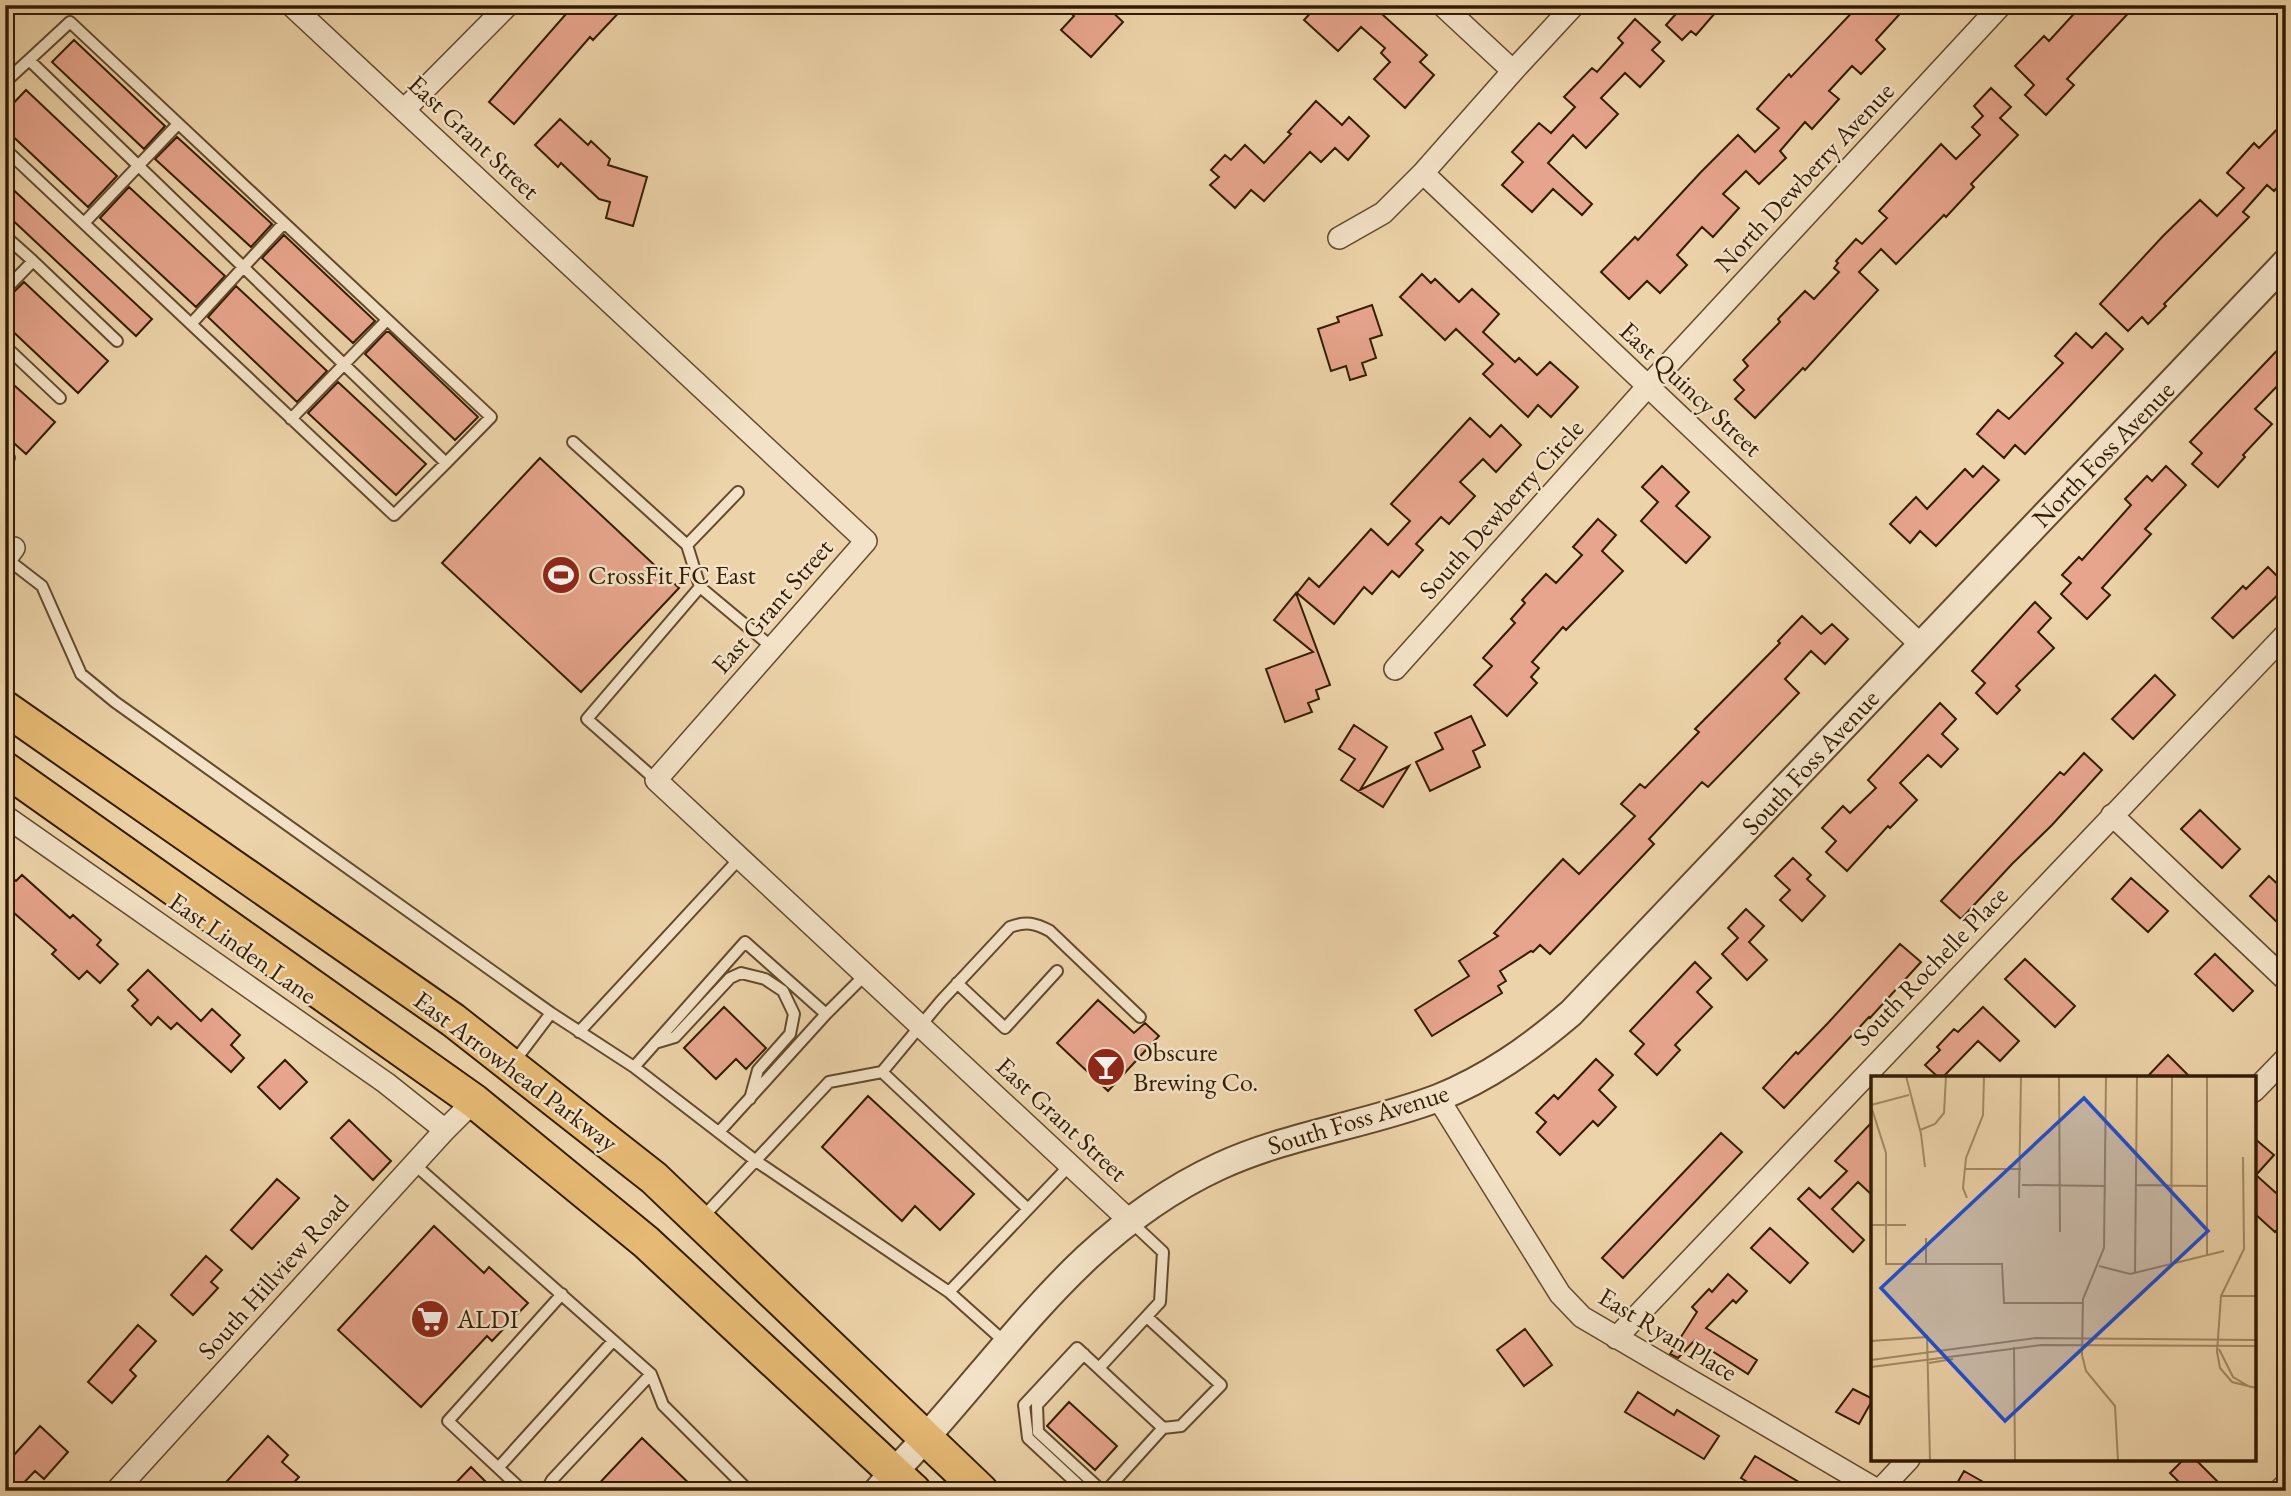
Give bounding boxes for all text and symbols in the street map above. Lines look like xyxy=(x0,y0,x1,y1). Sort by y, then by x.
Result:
street label: East Grant Street xyxy=(401,67,547,207)
street label: North Dewberry Avenue xyxy=(1707,75,1901,279)
street label: East Quincy Street xyxy=(1612,314,1770,464)
street label: North Foss Avenue xyxy=(2024,374,2182,534)
street label: South Dewberry Circle xyxy=(1411,412,1591,606)
street label: East Grant Street xyxy=(704,531,840,681)
sports icon: CrossFit FC East xyxy=(540,554,582,596)
place label: CrossFit FC East xyxy=(588,558,756,592)
street label: South Foss Avenue xyxy=(1734,682,1886,842)
street label: South Rochelle Place xyxy=(1845,879,2015,1053)
street label: East Linden Lane xyxy=(162,884,324,1012)
street label: East Arrowhead Parkway xyxy=(407,983,625,1159)
place label: Obscure Brewing Co. xyxy=(1133,1035,1258,1099)
bar icon: Obscure Brewing Co. xyxy=(1085,1046,1127,1088)
street label: East Grant Street xyxy=(989,1049,1135,1189)
street label: South Foss Avenue xyxy=(1263,1075,1453,1163)
inset map xyxy=(1871,1076,2256,1461)
street label: South Hillview Road xyxy=(190,1187,357,1367)
street label: East Ryan Place xyxy=(1592,1279,1744,1389)
supermarket icon: ALDI xyxy=(409,1298,451,1340)
place label: ALDI xyxy=(456,1302,519,1336)

